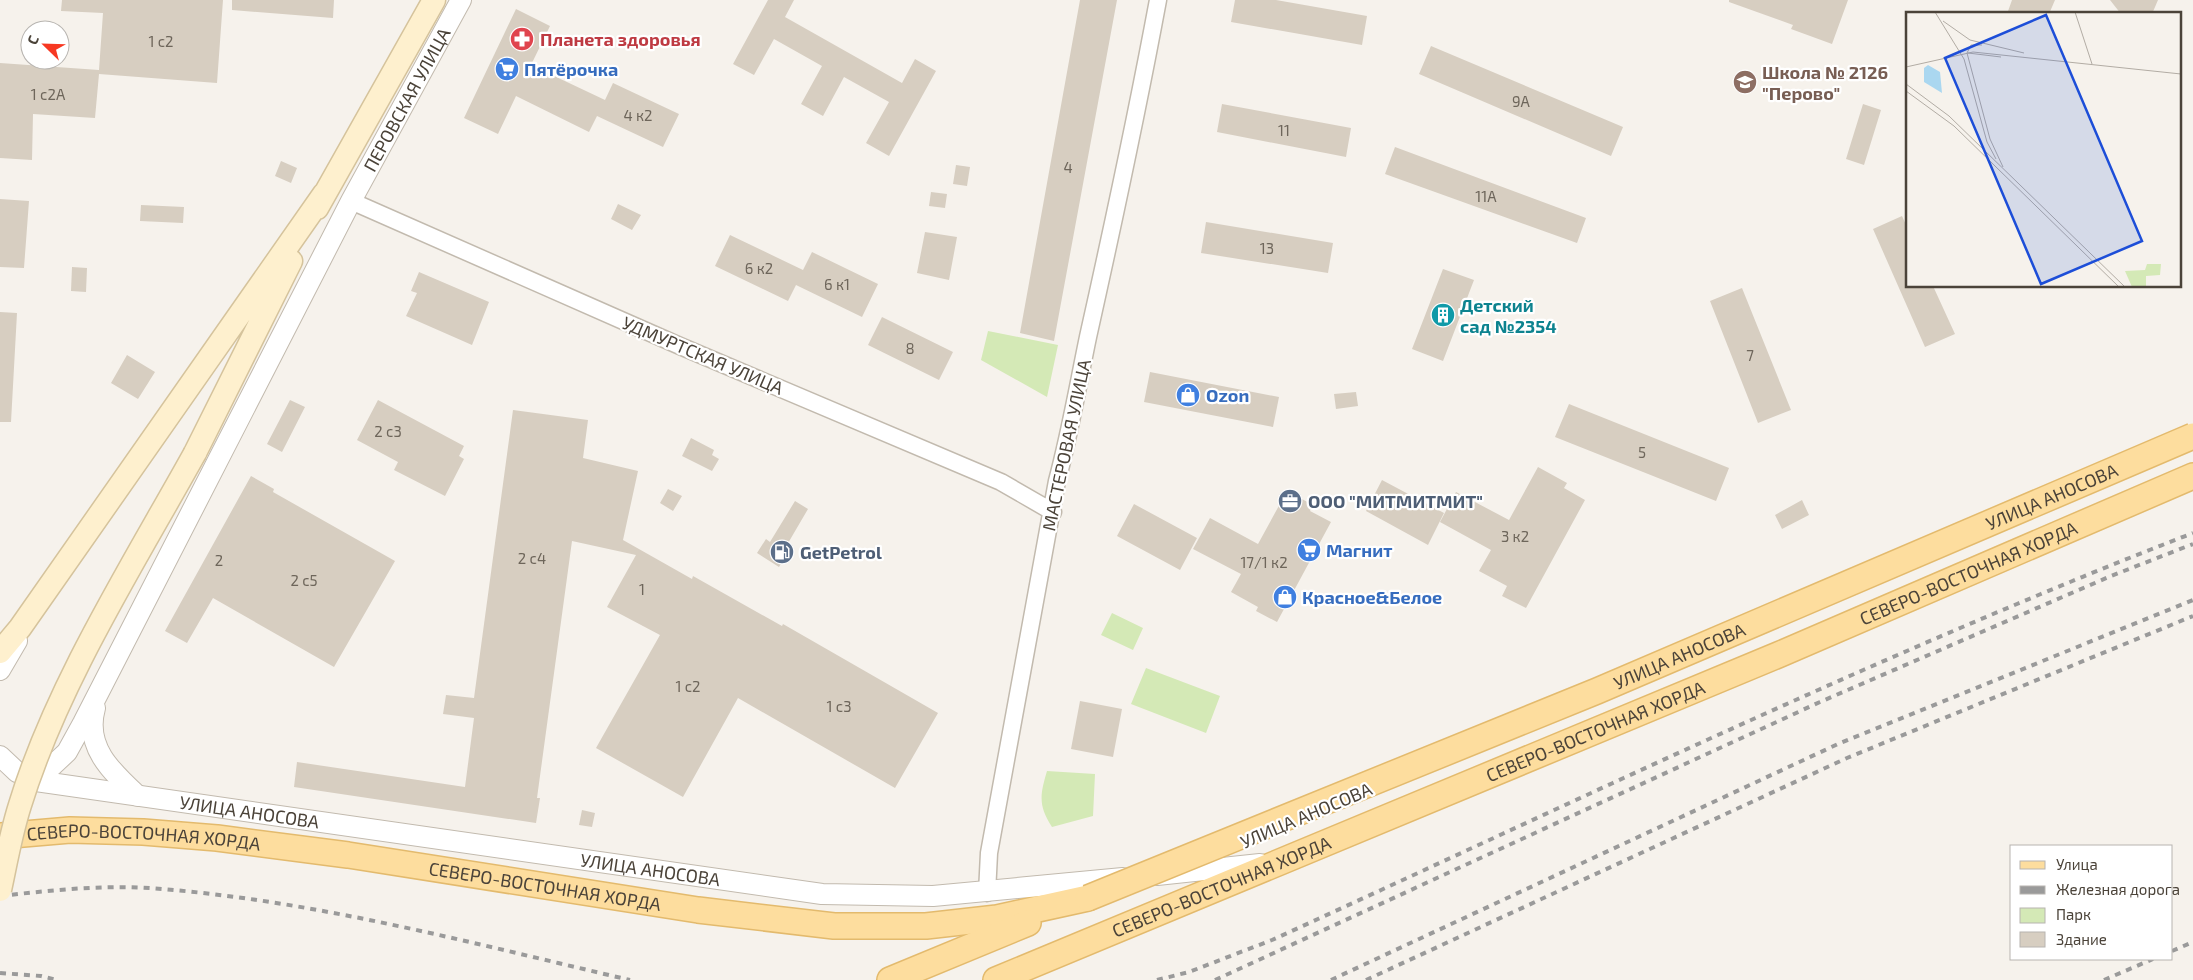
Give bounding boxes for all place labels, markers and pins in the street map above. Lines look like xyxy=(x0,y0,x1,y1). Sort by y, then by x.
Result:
pharmacy icon: Планета здоровья xyxy=(509,26,535,52)
place label: Планета здоровья xyxy=(540,28,701,50)
supermarket icon: Пятёрочка xyxy=(494,56,520,82)
place label: Пятёрочка xyxy=(524,58,618,80)
place label: Школа № 2126 "Перово" xyxy=(1762,61,1888,104)
school or university icon: Школа № 2126 "Перово" xyxy=(1732,69,1758,95)
place label: Детский сад №2354 xyxy=(1460,294,1557,337)
building icon: Детский сад №2354 xyxy=(1430,302,1456,328)
shop icon: Ozon xyxy=(1175,382,1201,408)
place label: Ozon xyxy=(1206,384,1249,406)
office icon: ООО "МИТМИТМИТ" xyxy=(1277,488,1303,514)
place label: ООО "МИТМИТМИТ" xyxy=(1308,490,1483,512)
supermarket icon: Магнит xyxy=(1296,537,1322,563)
fuel station icon: GetPetrol xyxy=(769,539,795,565)
place label: Магнит xyxy=(1326,539,1392,561)
place label: GetPetrol xyxy=(800,541,882,563)
shop icon: Красное&Белое xyxy=(1272,584,1298,610)
place label: Красное&Белое xyxy=(1302,586,1442,608)

